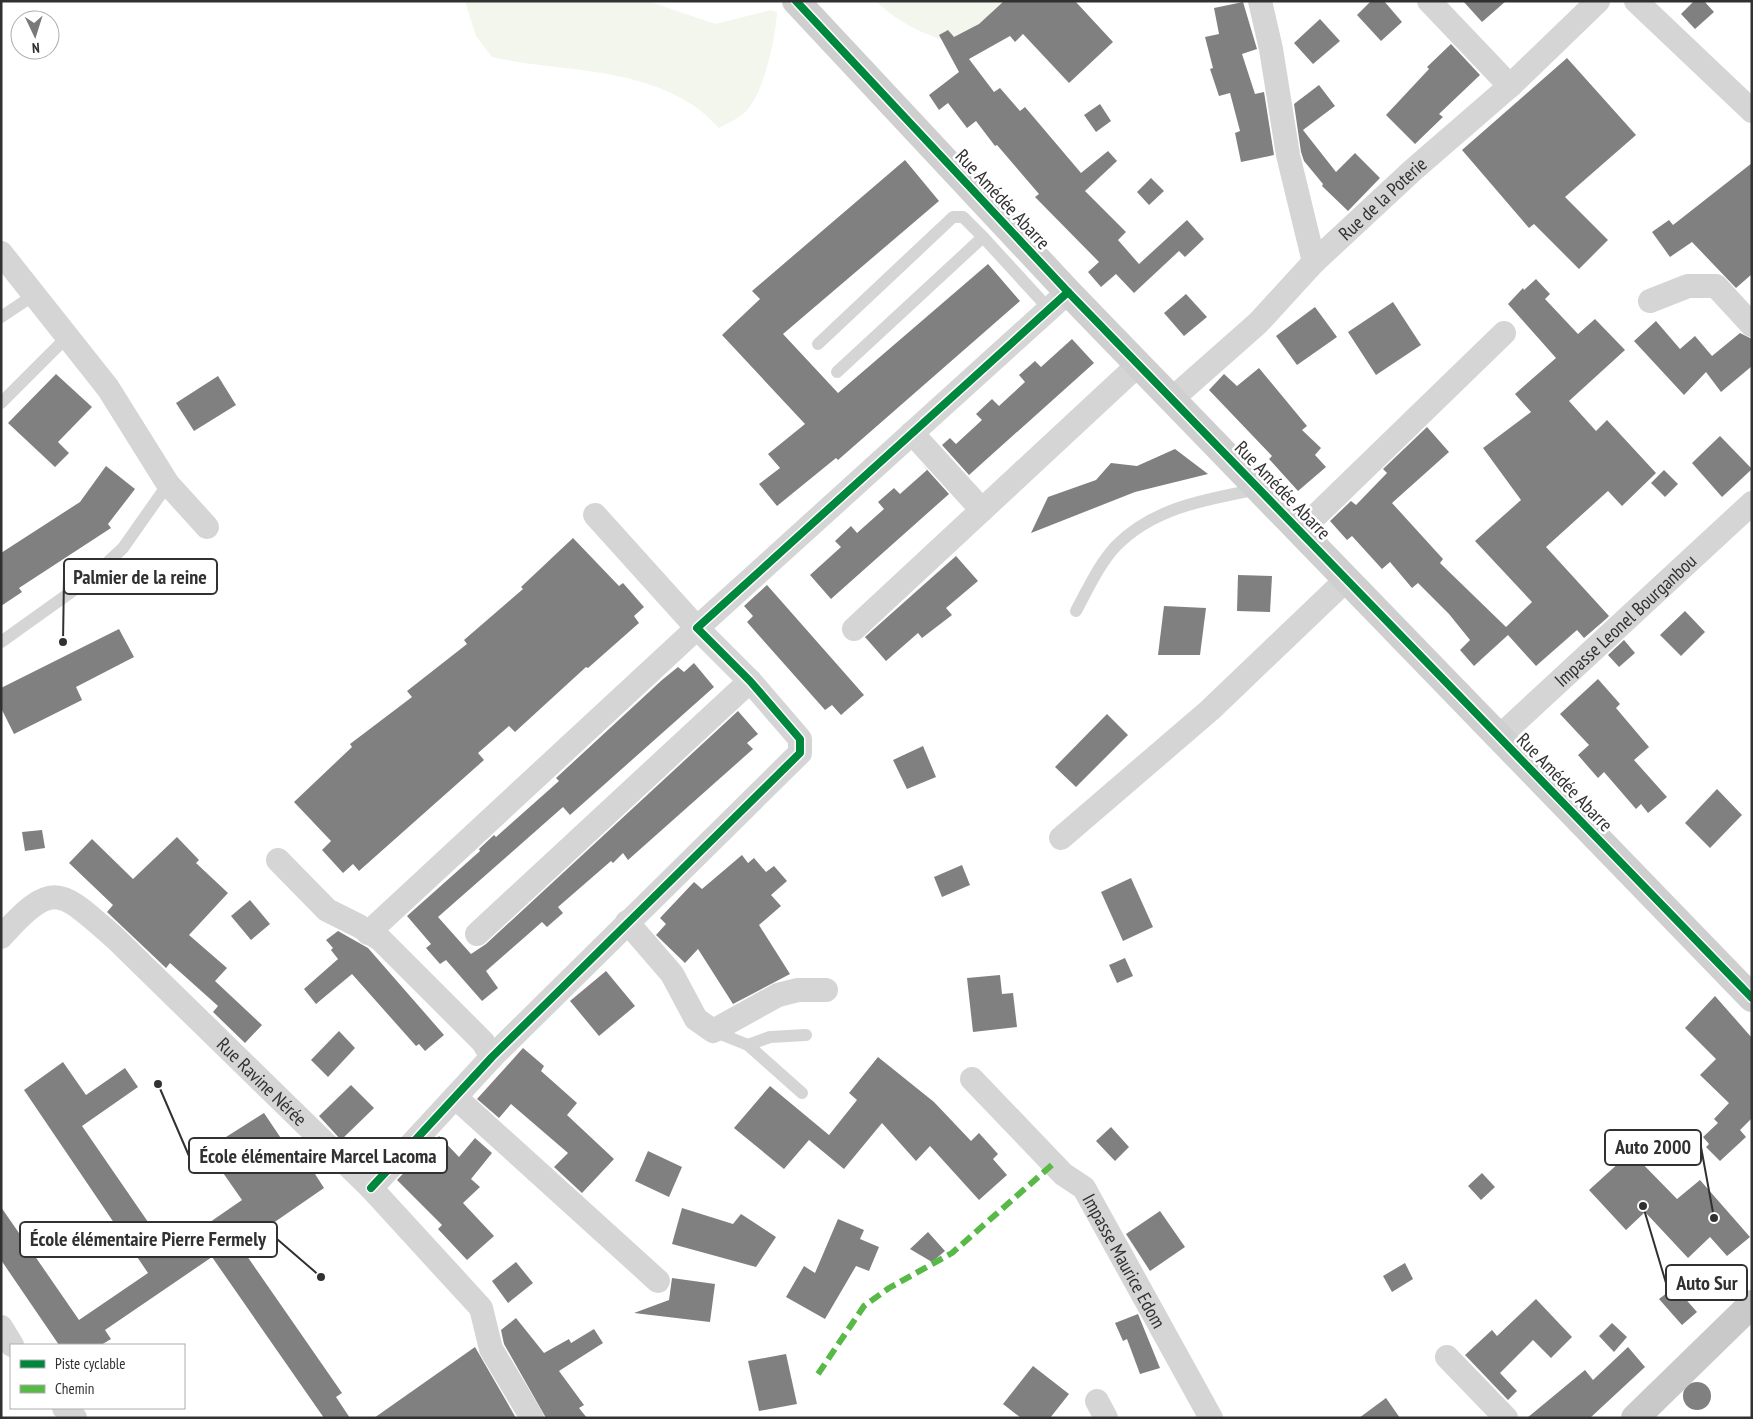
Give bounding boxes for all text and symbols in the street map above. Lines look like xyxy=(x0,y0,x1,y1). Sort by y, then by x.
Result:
north arrow xyxy=(10,10,60,60)
text: N xyxy=(32,39,40,57)
street label: Rue Amédée Abarre xyxy=(950,144,1056,254)
street label: Rue de la Poterie xyxy=(1333,152,1432,245)
street label: Rue Amédée Abarre xyxy=(1230,436,1336,545)
street label: Impasse Leonel Bourganbou xyxy=(1549,549,1701,692)
callout: Palmier de la reine xyxy=(64,559,217,594)
text: Palmier de la reine xyxy=(73,564,207,590)
street label: Rue Amédée Abarre xyxy=(1512,728,1618,837)
street label: Rue Ravine Nérée xyxy=(212,1032,312,1131)
callout: Auto 2000 xyxy=(1605,1130,1701,1165)
text: Auto 2000 xyxy=(1614,1134,1691,1160)
callout: École élémentaire Marcel Lacoma xyxy=(189,1138,447,1173)
text: École élémentaire Marcel Lacoma xyxy=(199,1143,437,1169)
street label: Impasse Maurice Edom xyxy=(1077,1189,1171,1332)
callout: École élémentaire Pierre Fermely xyxy=(20,1222,277,1257)
text: École élémentaire Pierre Fermely xyxy=(30,1226,267,1252)
callout: Auto Sur xyxy=(1666,1265,1747,1300)
text: Auto Sur xyxy=(1675,1270,1738,1296)
legend xyxy=(10,1344,185,1409)
text: Piste cyclable xyxy=(55,1354,125,1373)
text: Chemin xyxy=(55,1379,94,1398)

